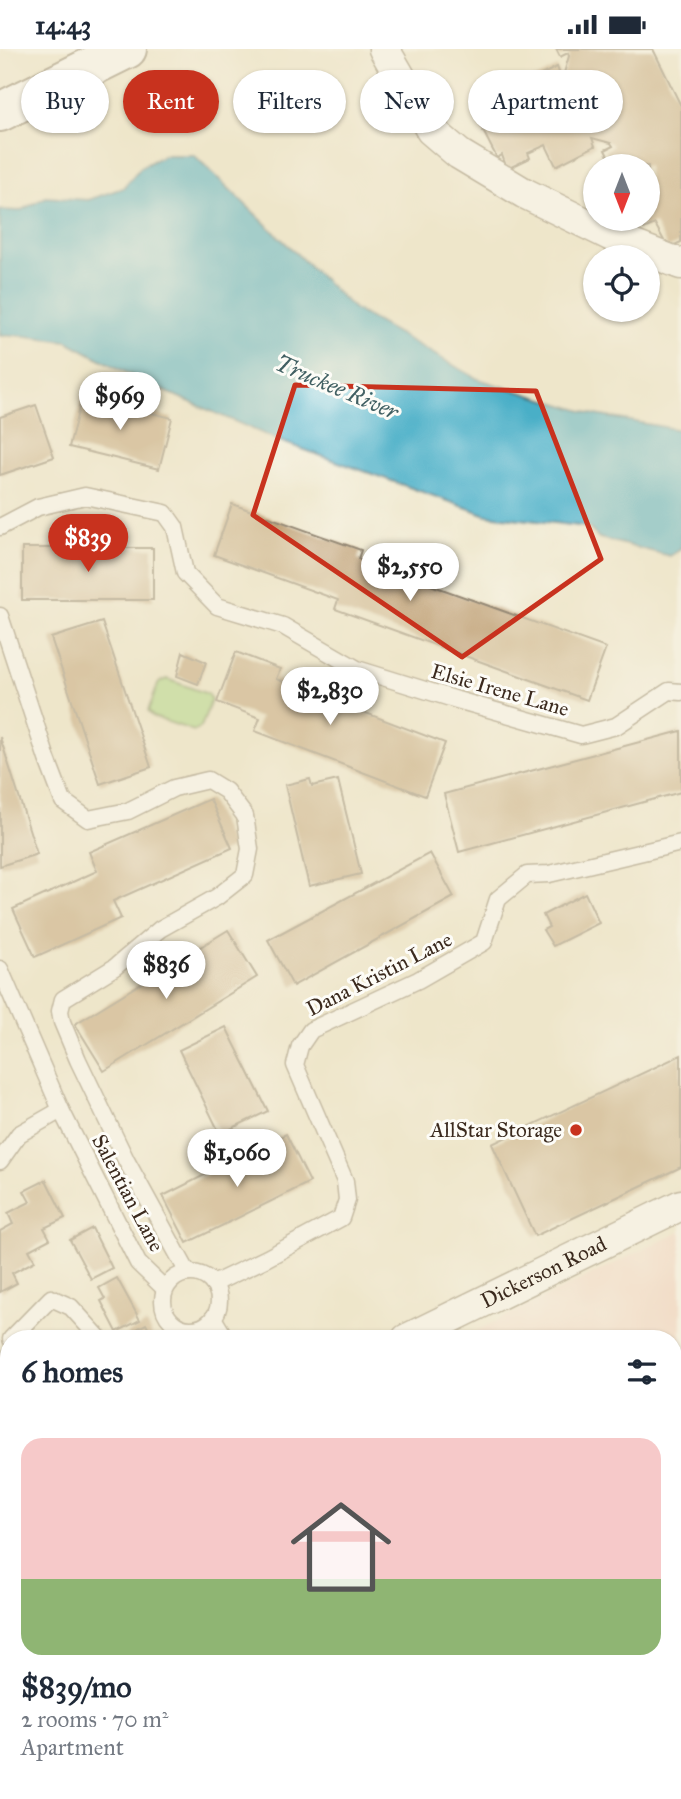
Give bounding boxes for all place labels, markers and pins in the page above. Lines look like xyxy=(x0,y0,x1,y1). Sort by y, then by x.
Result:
pin: $969 xyxy=(79,373,161,432)
pin: $839 xyxy=(47,515,129,574)
pin: $2,550 xyxy=(353,543,467,603)
pin: $2,830 xyxy=(273,667,387,727)
pin: $836 xyxy=(125,941,207,1001)
place label: AllStar Storage xyxy=(429,1117,562,1143)
marker: AllStar Storage xyxy=(568,1122,584,1138)
pin: $1,060 xyxy=(180,1129,294,1189)

